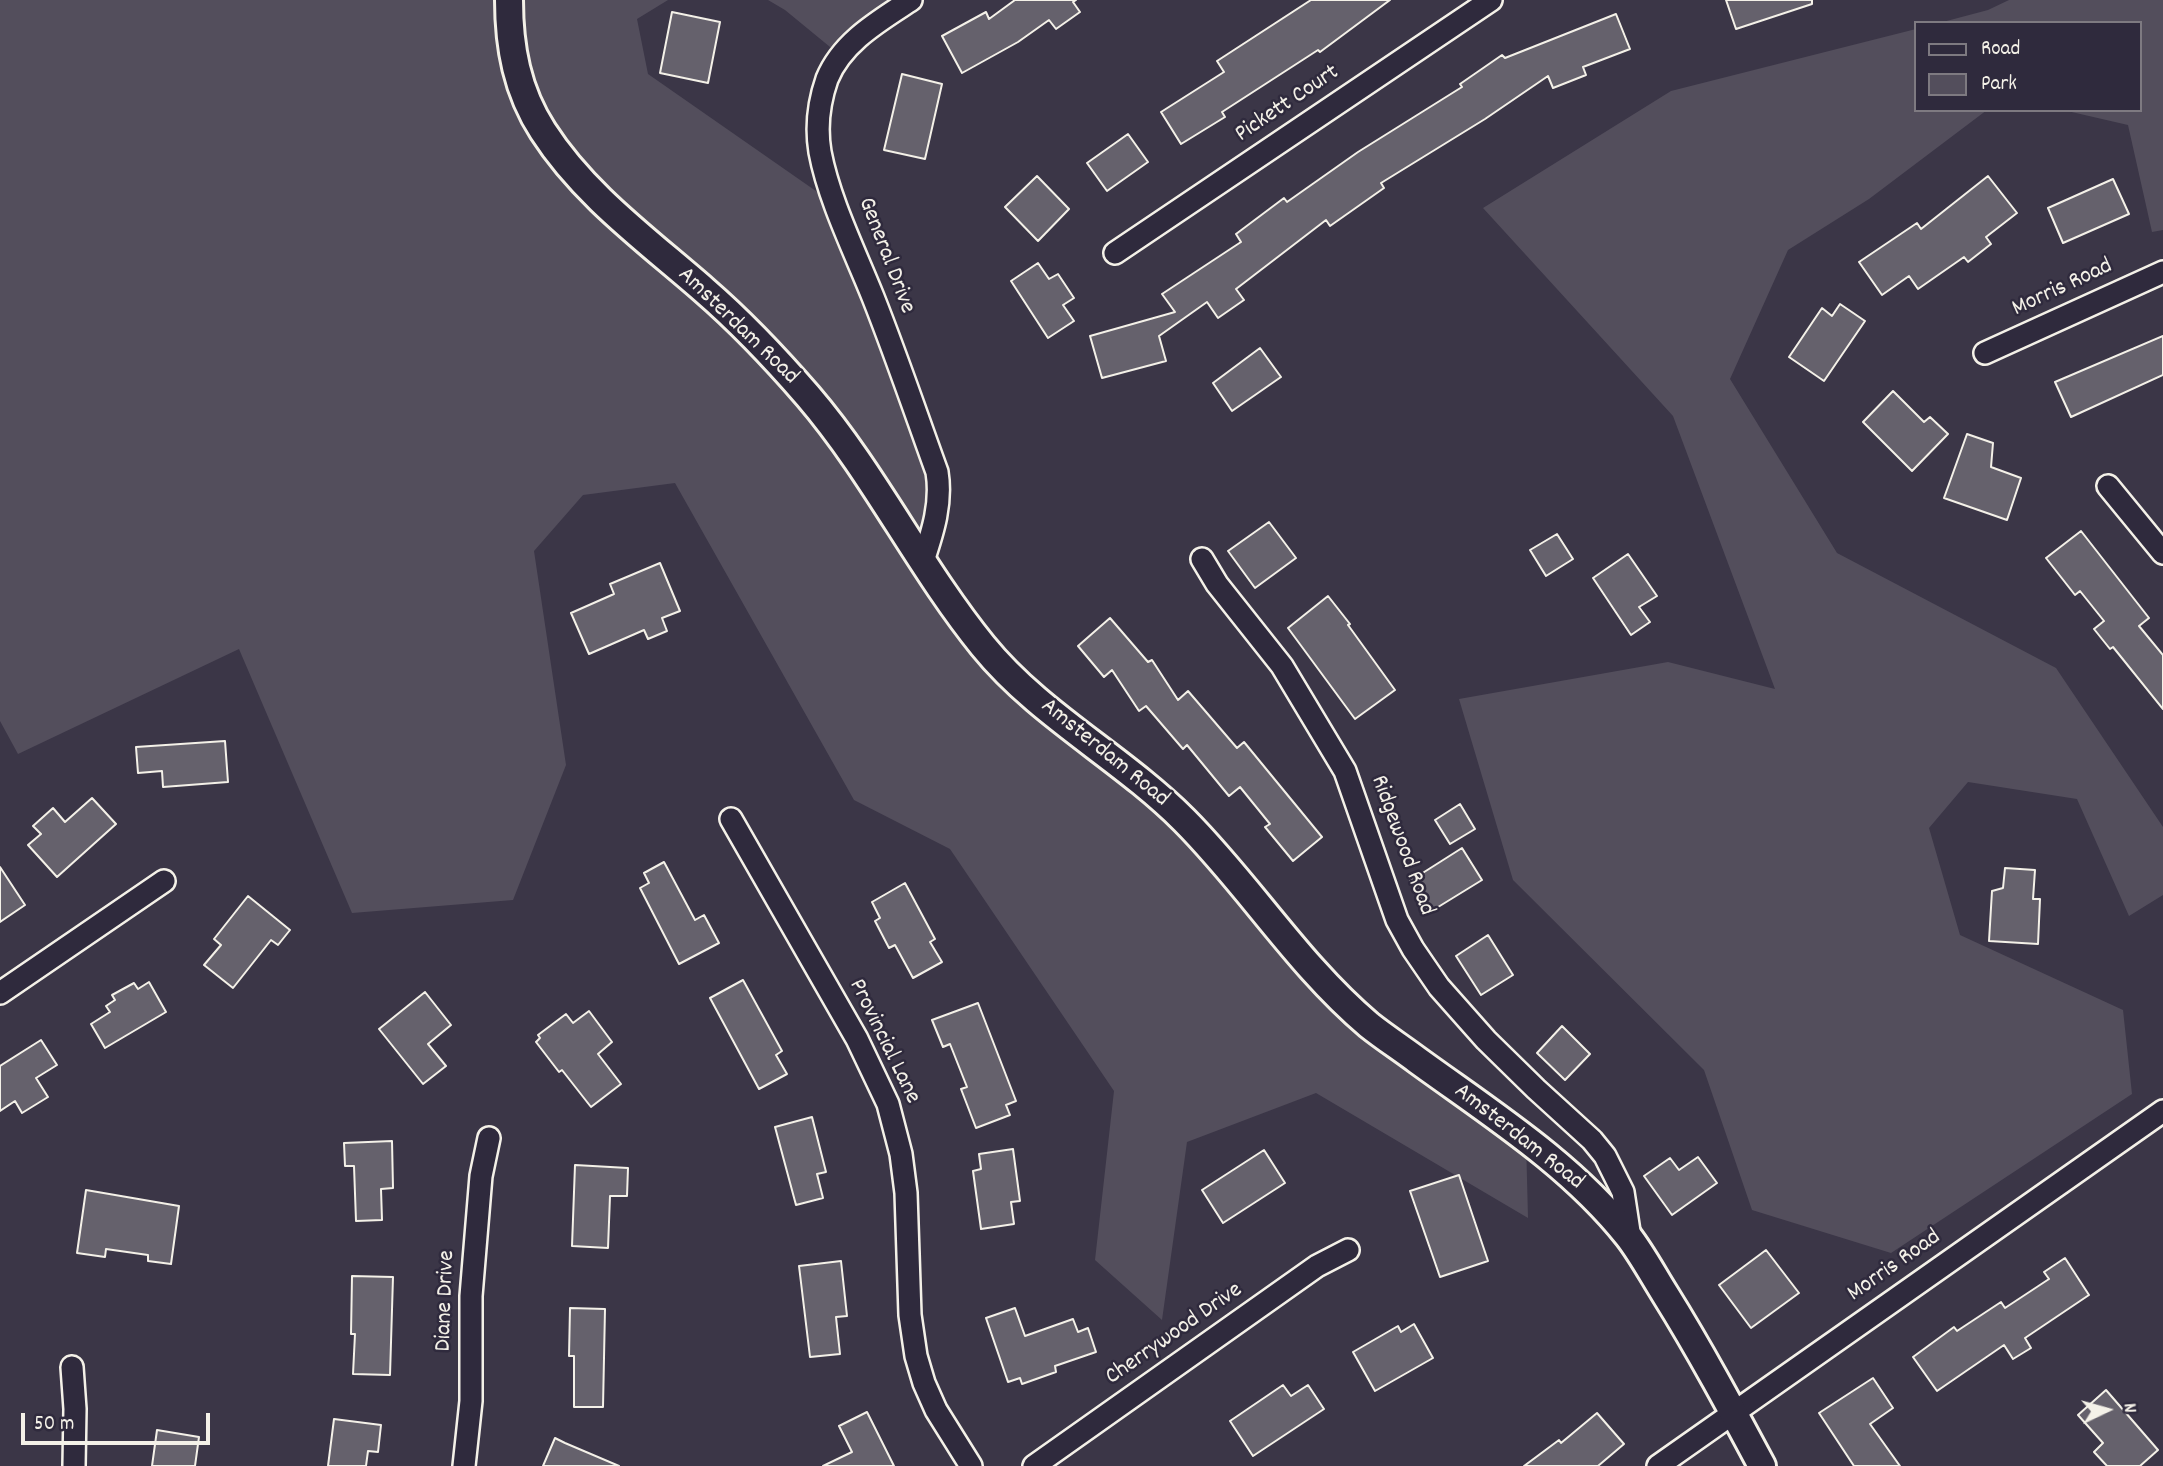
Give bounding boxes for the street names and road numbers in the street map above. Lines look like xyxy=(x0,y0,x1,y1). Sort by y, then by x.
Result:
street label: Pickett Court xyxy=(1231,60,1345,150)
street label: General Drive xyxy=(850,194,920,318)
street label: Morris Road xyxy=(2008,253,2118,325)
street label: Amsterdam Road xyxy=(670,262,804,392)
street label: Amsterdam Road xyxy=(1034,693,1174,815)
street label: Ridgewood Road xyxy=(1362,772,1440,920)
street label: Provincial Lane xyxy=(840,975,926,1109)
street label: Amsterdam Road xyxy=(1447,1078,1589,1198)
street label: Morris Road xyxy=(1843,1224,1947,1310)
street label: Diane Drive xyxy=(431,1250,463,1352)
street label: Cherrywood Drive xyxy=(1101,1277,1249,1393)

